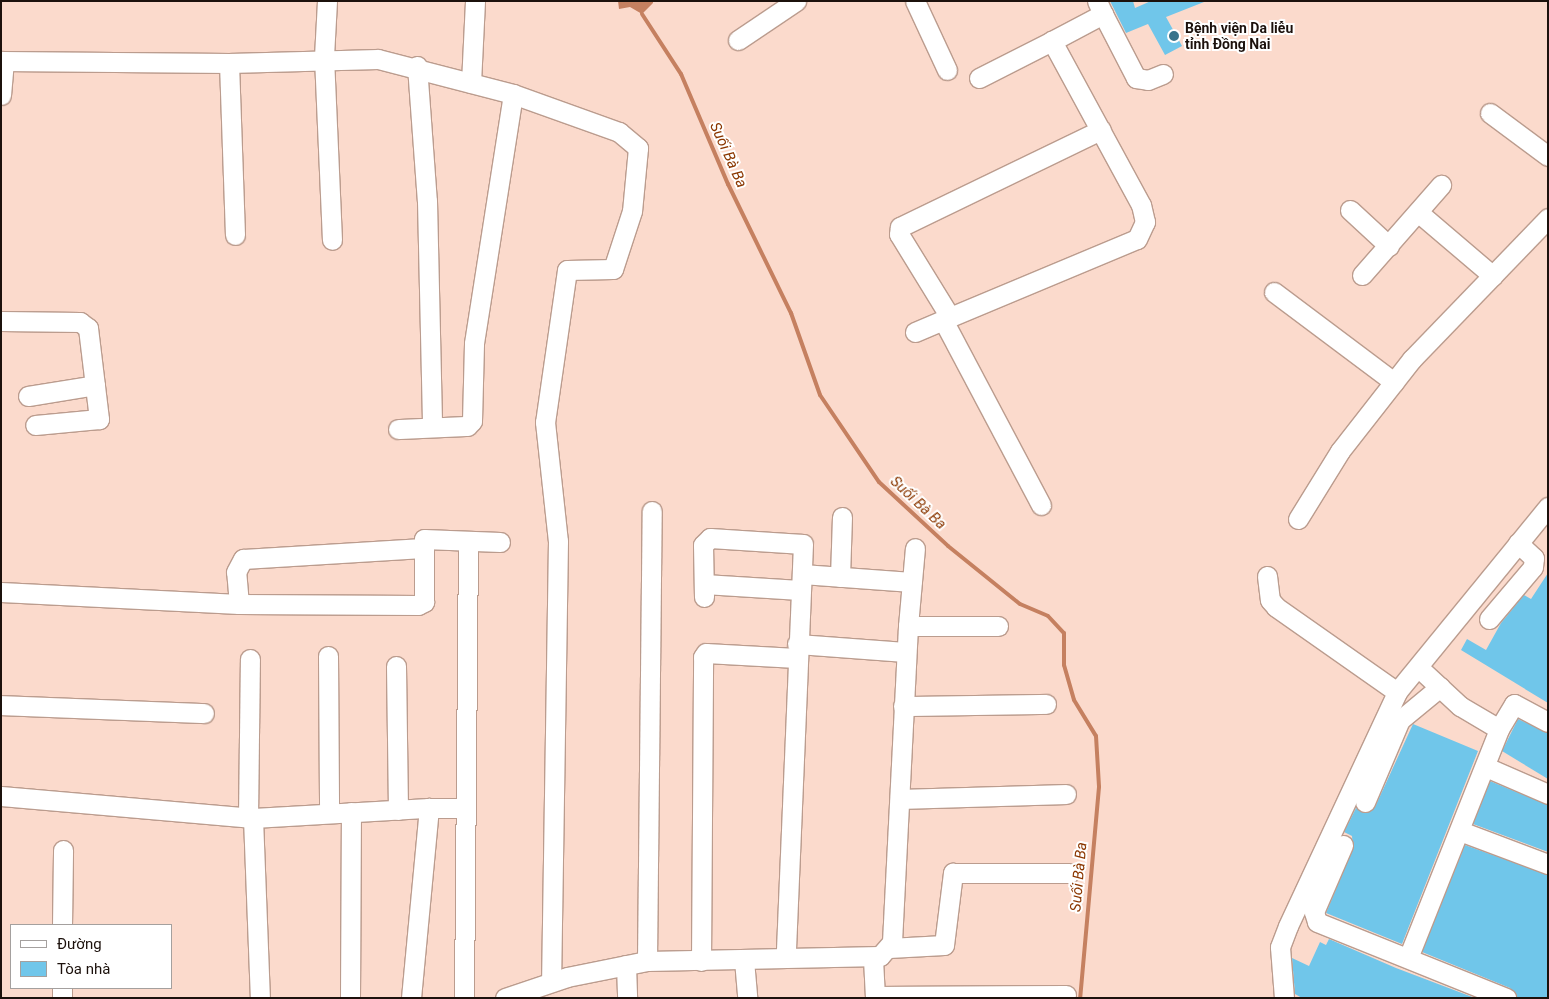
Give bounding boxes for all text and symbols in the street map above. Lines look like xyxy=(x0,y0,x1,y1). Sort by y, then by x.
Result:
place label: Bệnh viện Da liễu tỉnh Đồng Nai xyxy=(1185,20,1293,52)
marker: Bệnh viện Da liễu tỉnh Đồng Nai xyxy=(1167,29,1181,43)
water label: Suối Bà Ba xyxy=(706,119,750,191)
water label: Suối Bà Ba xyxy=(886,473,950,533)
water label: Suối Bà Ba xyxy=(1067,841,1091,913)
legend xyxy=(10,924,172,989)
text: Đường xyxy=(57,935,102,953)
text: Tòa nhà xyxy=(57,960,110,978)

